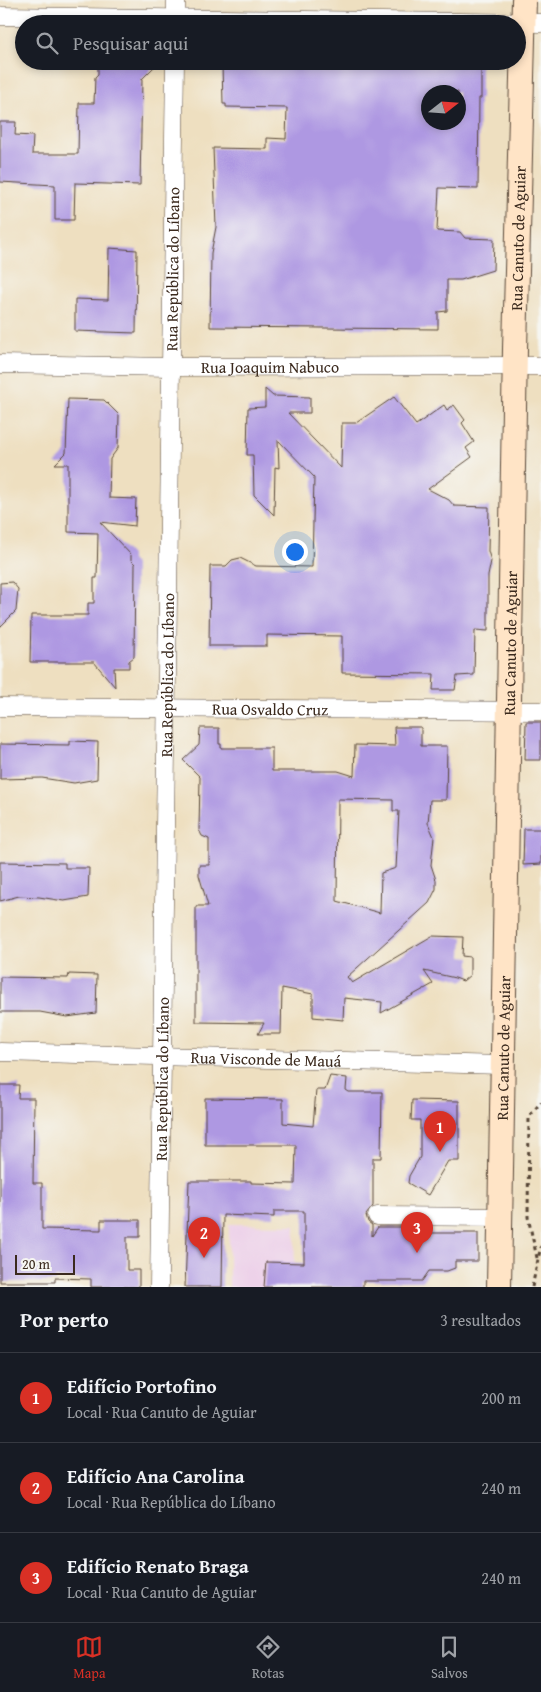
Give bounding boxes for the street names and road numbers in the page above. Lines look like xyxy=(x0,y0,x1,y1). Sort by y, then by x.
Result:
street label: Rua Canuto de Aguiar xyxy=(504,165,532,311)
street label: Rua República do Líbano xyxy=(159,187,185,351)
street label: Rua Joaquim Nabuco xyxy=(201,355,339,379)
street label: Rua Canuto de Aguiar xyxy=(497,570,523,716)
street label: Rua República do Líbano xyxy=(154,593,180,757)
street label: Rua Osvaldo Cruz xyxy=(212,697,328,721)
street label: Rua Canuto de Aguiar xyxy=(490,975,516,1121)
street label: Rua República do Líbano xyxy=(149,997,175,1161)
street label: Rua Visconde de Mauá xyxy=(190,1045,342,1073)

